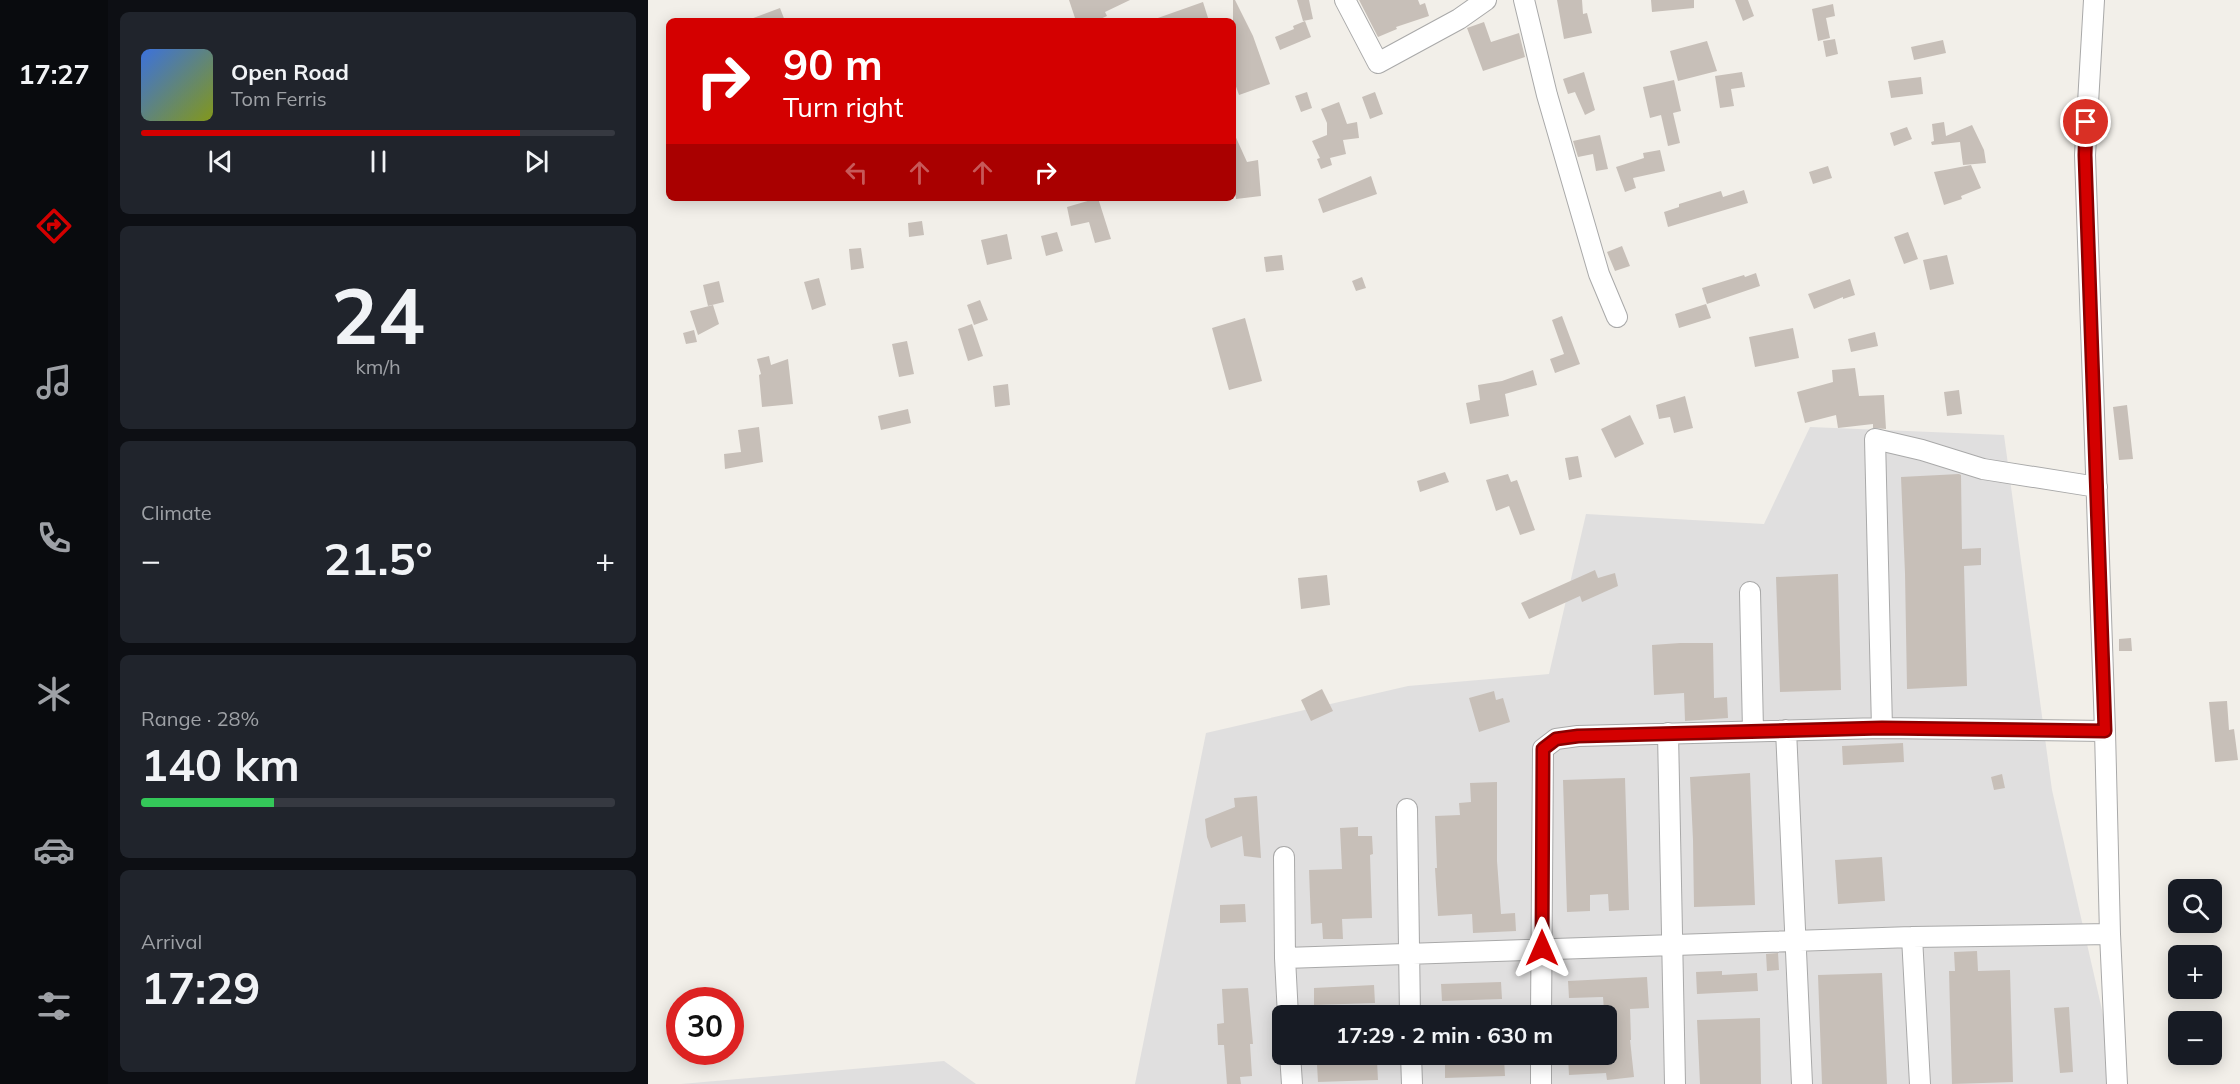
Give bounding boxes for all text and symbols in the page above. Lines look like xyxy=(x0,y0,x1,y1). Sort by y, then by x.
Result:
text: 90 m xyxy=(783,38,883,91)
icon: right xyxy=(684,42,762,120)
text: 17:27 xyxy=(18,57,90,91)
text: Open Road xyxy=(231,58,349,86)
text: Tom Ferris xyxy=(231,86,327,111)
text: Turn right xyxy=(783,90,903,124)
pin xyxy=(2060,96,2111,147)
icon: arrive xyxy=(2069,105,2102,138)
icon: previous xyxy=(204,145,237,178)
icon: pause xyxy=(362,145,395,178)
icon: next xyxy=(520,145,553,178)
icon: left xyxy=(840,156,873,189)
icon: ahead xyxy=(903,156,936,189)
icon: ahead xyxy=(966,156,999,189)
icon: right xyxy=(1029,156,1062,189)
icon: directions xyxy=(33,205,75,247)
text: 24 xyxy=(331,266,425,364)
text: km/h xyxy=(355,354,401,379)
icon: music xyxy=(33,361,75,403)
text: Climate xyxy=(141,500,212,525)
icon: phone xyxy=(33,517,75,559)
text: 21.5° xyxy=(323,530,433,586)
text: − xyxy=(141,539,161,580)
text: + xyxy=(595,539,615,580)
icon: climate xyxy=(33,673,75,715)
text: Range · 28% xyxy=(141,706,259,731)
text: 140 km xyxy=(141,736,300,792)
icon: car xyxy=(33,829,75,871)
map controls xyxy=(2168,879,2222,1065)
button: search xyxy=(2168,879,2222,933)
position arrow xyxy=(1510,916,1574,980)
text: Arrival xyxy=(141,929,202,954)
button: + xyxy=(2168,945,2222,999)
text: 17:29 xyxy=(141,959,260,1015)
icon: filters xyxy=(33,985,75,1027)
speed limit sign: 30 xyxy=(666,987,744,1065)
button: − xyxy=(2168,1011,2222,1065)
text: 17:29 · 2 min · 630 m xyxy=(1336,1021,1553,1049)

